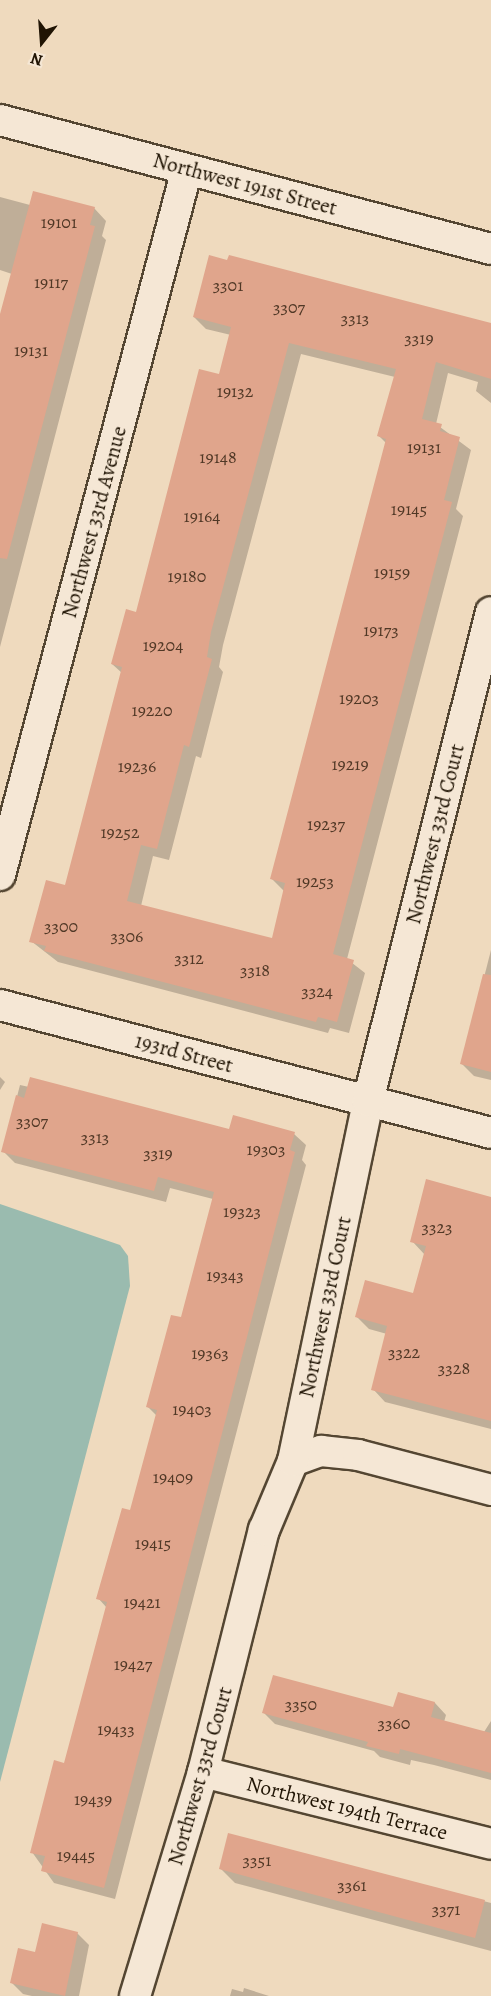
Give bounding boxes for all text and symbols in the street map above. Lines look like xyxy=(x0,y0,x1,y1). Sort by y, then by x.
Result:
north arrow xyxy=(12,12,72,72)
text: N xyxy=(28,47,46,71)
street label: Northwest 191st Street xyxy=(150,147,340,221)
house number: 19101 xyxy=(41,211,77,233)
house number: 19117 xyxy=(34,271,68,293)
house number: 3301 xyxy=(213,274,243,296)
house number: 3307 xyxy=(273,296,305,318)
house number: 3313 xyxy=(341,307,369,329)
house number: 3319 xyxy=(404,327,434,349)
house number: 19131 xyxy=(14,339,48,361)
house number: 19132 xyxy=(217,380,253,402)
street label: Northwest 33rd Avenue xyxy=(56,423,132,621)
house number: 19131 xyxy=(407,436,441,458)
house number: 19148 xyxy=(199,446,237,468)
house number: 19145 xyxy=(391,498,427,520)
house number: 19164 xyxy=(184,505,220,527)
house number: 19159 xyxy=(374,561,410,583)
house number: 19180 xyxy=(168,565,206,587)
house number: 19173 xyxy=(363,619,399,641)
house number: 19204 xyxy=(143,634,183,656)
house number: 19203 xyxy=(339,687,379,709)
house number: 19220 xyxy=(131,699,173,721)
street label: Northwest 33rd Court xyxy=(400,741,470,927)
house number: 19219 xyxy=(331,753,369,775)
house number: 19236 xyxy=(118,755,156,777)
house number: 19237 xyxy=(307,813,345,835)
house number: 19252 xyxy=(100,821,140,843)
house number: 19253 xyxy=(296,870,334,892)
house number: 3300 xyxy=(44,915,78,937)
house number: 3306 xyxy=(111,925,143,947)
house number: 3312 xyxy=(174,947,204,969)
house number: 3318 xyxy=(240,959,270,981)
house number: 3324 xyxy=(301,980,333,1002)
street label: 193rd Street xyxy=(132,1028,236,1078)
house number: 3307 xyxy=(16,1110,48,1132)
house number: 3313 xyxy=(81,1126,109,1148)
house number: 19303 xyxy=(247,1138,285,1160)
house number: 3319 xyxy=(143,1142,173,1164)
house number: 19323 xyxy=(223,1200,261,1222)
street label: Northwest 33rd Court xyxy=(293,1214,357,1400)
house number: 3323 xyxy=(421,1216,453,1238)
house number: 19343 xyxy=(206,1264,244,1286)
house number: 3322 xyxy=(388,1341,420,1363)
house number: 19363 xyxy=(191,1342,229,1364)
house number: 3328 xyxy=(438,1357,470,1379)
house number: 19403 xyxy=(172,1398,212,1420)
house number: 19409 xyxy=(153,1466,193,1488)
house number: 19415 xyxy=(135,1532,171,1554)
house number: 19421 xyxy=(123,1591,161,1613)
house number: 19427 xyxy=(114,1653,152,1675)
street label: Northwest 33rd Court xyxy=(162,1684,238,1868)
house number: 3350 xyxy=(285,1693,317,1715)
house number: 3360 xyxy=(378,1712,410,1734)
house number: 19433 xyxy=(97,1718,135,1740)
street label: Northwest 194th Terrace xyxy=(244,1771,450,1845)
house number: 19439 xyxy=(74,1788,112,1810)
house number: 19445 xyxy=(57,1844,95,1866)
house number: 3351 xyxy=(243,1849,271,1871)
house number: 3361 xyxy=(337,1874,367,1896)
house number: 3371 xyxy=(432,1898,460,1920)

